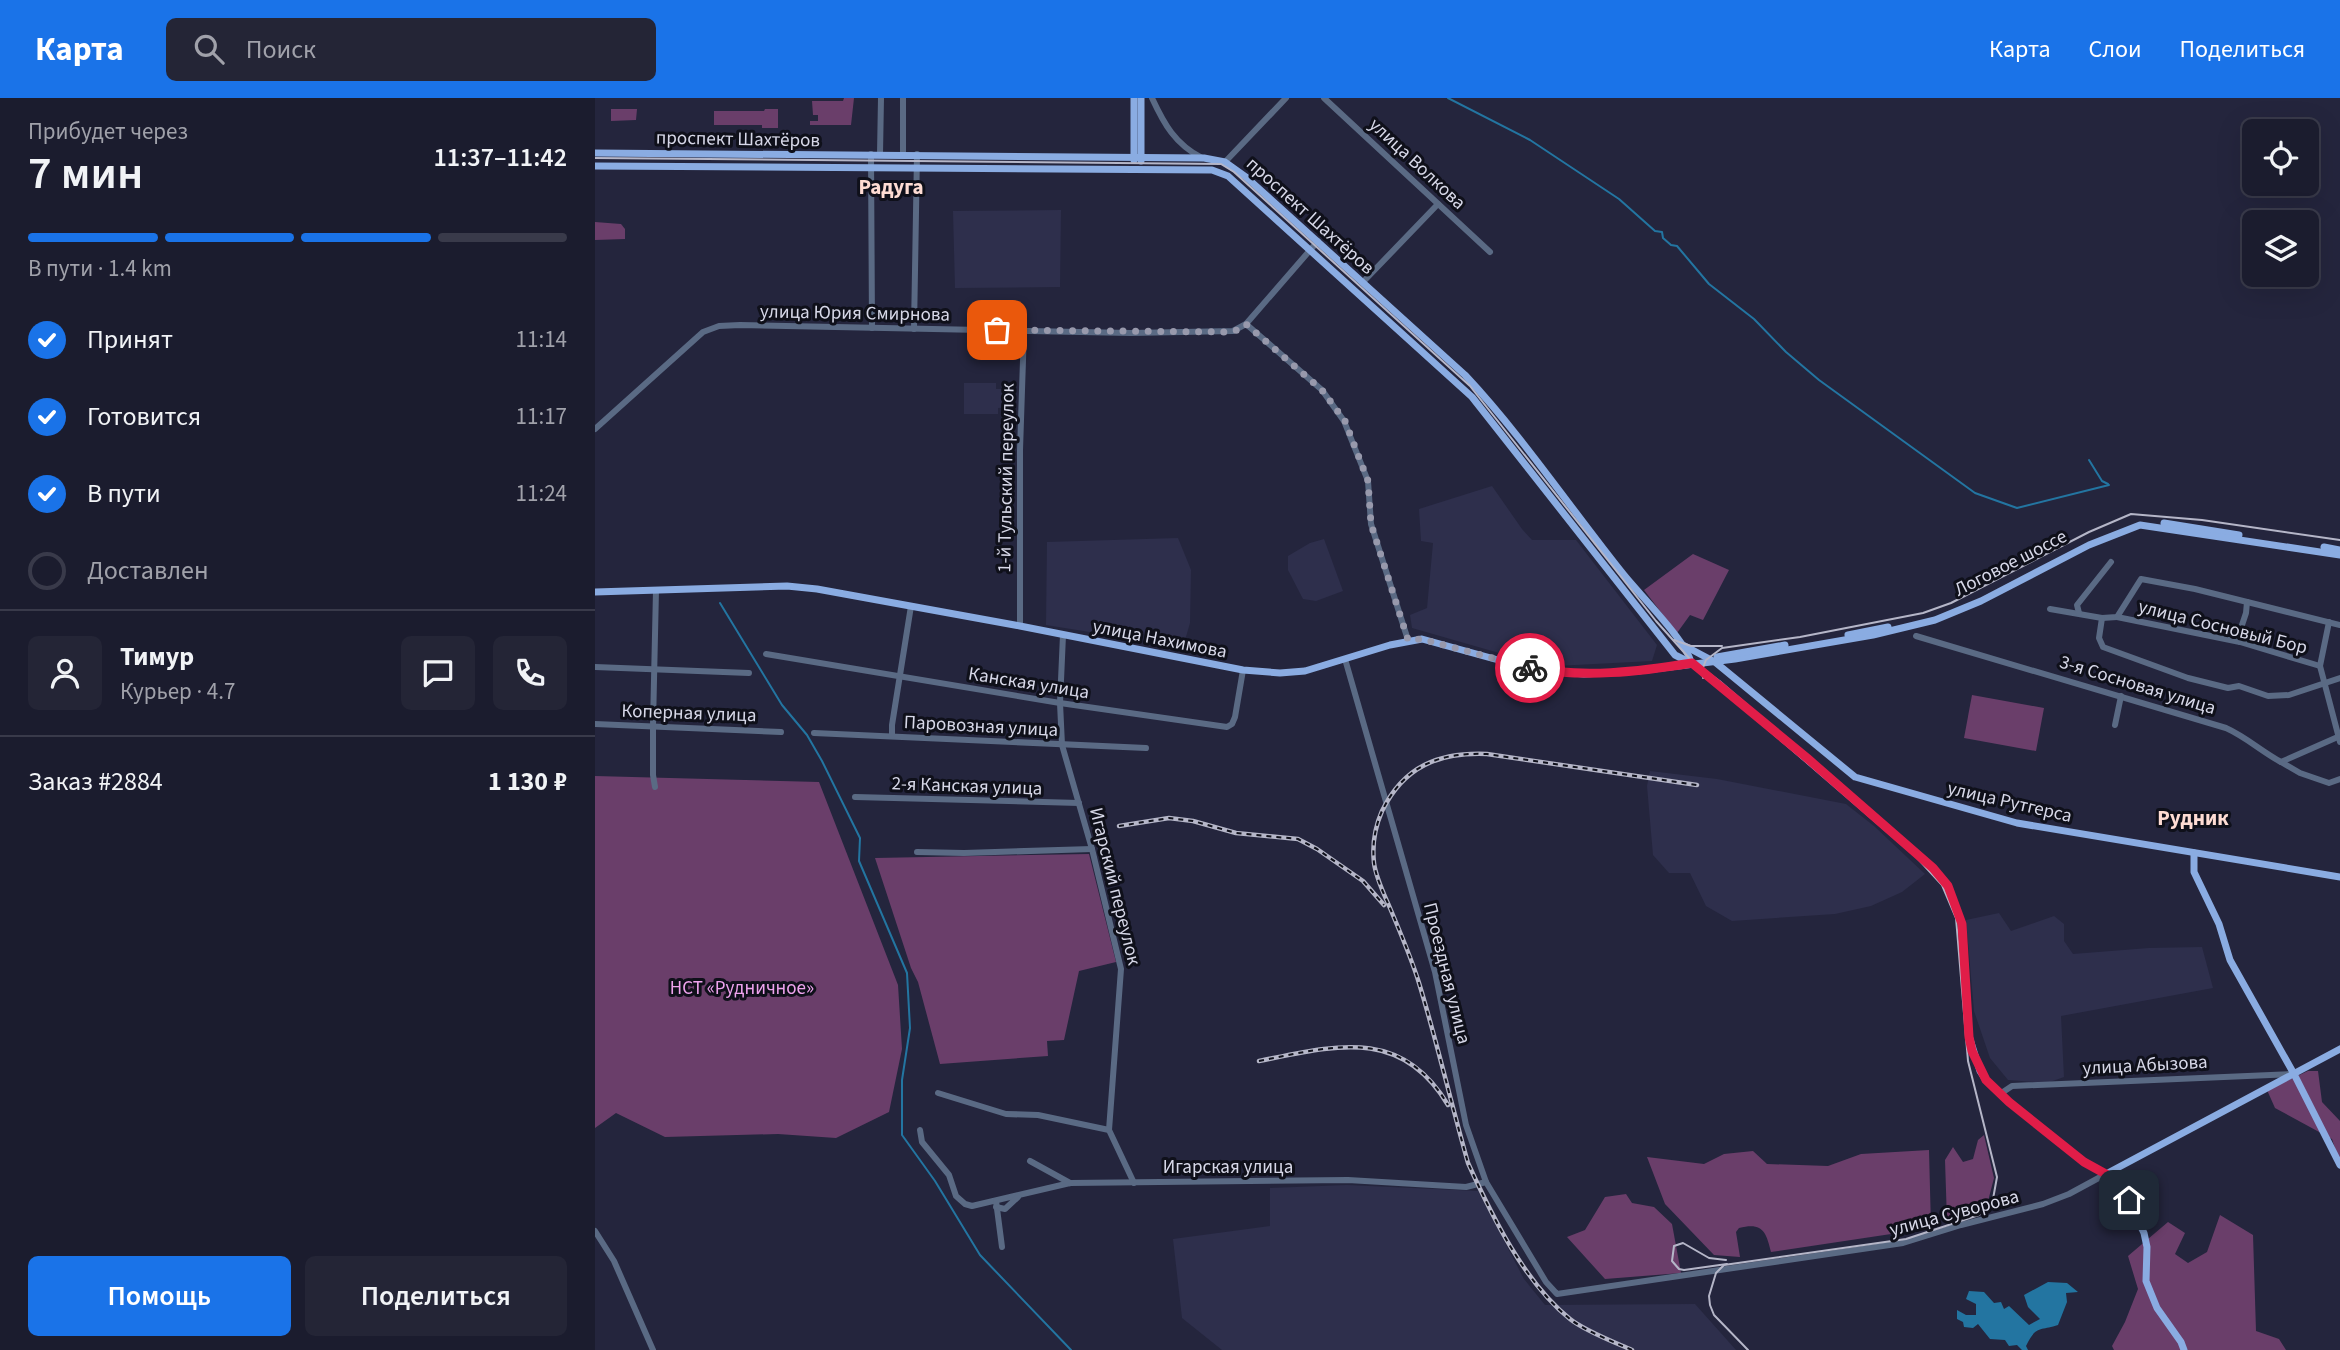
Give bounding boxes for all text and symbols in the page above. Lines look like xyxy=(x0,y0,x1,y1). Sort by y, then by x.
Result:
search box xyxy=(166,18,656,81)
text: Карта xyxy=(35,26,124,73)
icon: search xyxy=(190,30,228,68)
text: Поиск xyxy=(246,31,316,68)
text: Карта xyxy=(1989,32,2051,67)
text: Слои xyxy=(2089,32,2142,67)
text: Поделиться xyxy=(2180,32,2305,67)
street label: улица Волкова xyxy=(1363,112,1471,216)
text: Прибудет через xyxy=(28,115,188,148)
map controls xyxy=(2242,119,2319,287)
button: locate xyxy=(2242,119,2319,196)
street label: проспект Шахтёров xyxy=(656,125,820,154)
text: 11:37–11:42 xyxy=(434,139,567,176)
text: 7 мин xyxy=(28,141,143,206)
street label: проспект Шахтёров xyxy=(1240,151,1380,281)
district label: Радуга xyxy=(858,172,924,202)
button: layers xyxy=(2242,210,2319,287)
text: В пути · 1.4 km xyxy=(28,252,172,285)
street label: улица Юрия Смирнова xyxy=(760,298,950,329)
pin xyxy=(967,300,1027,360)
icon: bag xyxy=(978,311,1016,349)
icon: check xyxy=(28,321,66,359)
text: Принят xyxy=(87,321,173,358)
text: 11:14 xyxy=(516,323,567,356)
street label: 1-й Тульский переулок xyxy=(991,382,1022,573)
icon: check xyxy=(28,398,66,436)
text: Готовится xyxy=(87,398,201,435)
text: 11:17 xyxy=(516,400,567,433)
icon: check xyxy=(28,475,66,513)
text: В пути xyxy=(87,475,161,512)
text: 11:24 xyxy=(516,477,567,510)
street label: Логовое шоссе xyxy=(1950,523,2072,603)
text: Доставлен xyxy=(87,552,209,589)
street label: улица Сосновый Бор xyxy=(2135,593,2310,662)
street label: улица Нахимова xyxy=(1090,613,1229,666)
courier xyxy=(1495,633,1565,703)
button: person xyxy=(28,636,102,710)
button: chat xyxy=(401,636,475,710)
button: phone xyxy=(493,636,567,710)
text: Тимур xyxy=(120,638,194,675)
icon: bike xyxy=(1511,649,1549,687)
street label: 3-я Сосновая улица xyxy=(2056,649,2219,722)
street label: Канская улица xyxy=(966,661,1091,706)
text: Курьер · 4.7 xyxy=(120,675,235,708)
street label: Коперная улица xyxy=(621,698,757,729)
street label: Паровозная улица xyxy=(903,709,1059,744)
text: Заказ #2884 xyxy=(28,763,163,800)
text: 1 130 ₽ xyxy=(488,763,567,800)
street label: 2-я Канская улица xyxy=(891,770,1043,803)
street label: улица Рутгерса xyxy=(1945,775,2075,830)
district label: Рудник xyxy=(2157,803,2229,833)
street label: Игарский переулок xyxy=(1082,805,1147,969)
street label: Проездная улица xyxy=(1416,900,1477,1047)
park label: НСТ «Рудничное» xyxy=(670,975,814,1002)
street label: улица Абызова xyxy=(2082,1049,2208,1082)
street label: Игарская улица xyxy=(1163,1154,1293,1181)
pin xyxy=(2099,1170,2159,1230)
icon: home xyxy=(2110,1181,2148,1219)
street label: улица Суворова xyxy=(1887,1183,2022,1244)
button: Помощь xyxy=(28,1256,291,1336)
button: Поделиться xyxy=(305,1256,567,1336)

